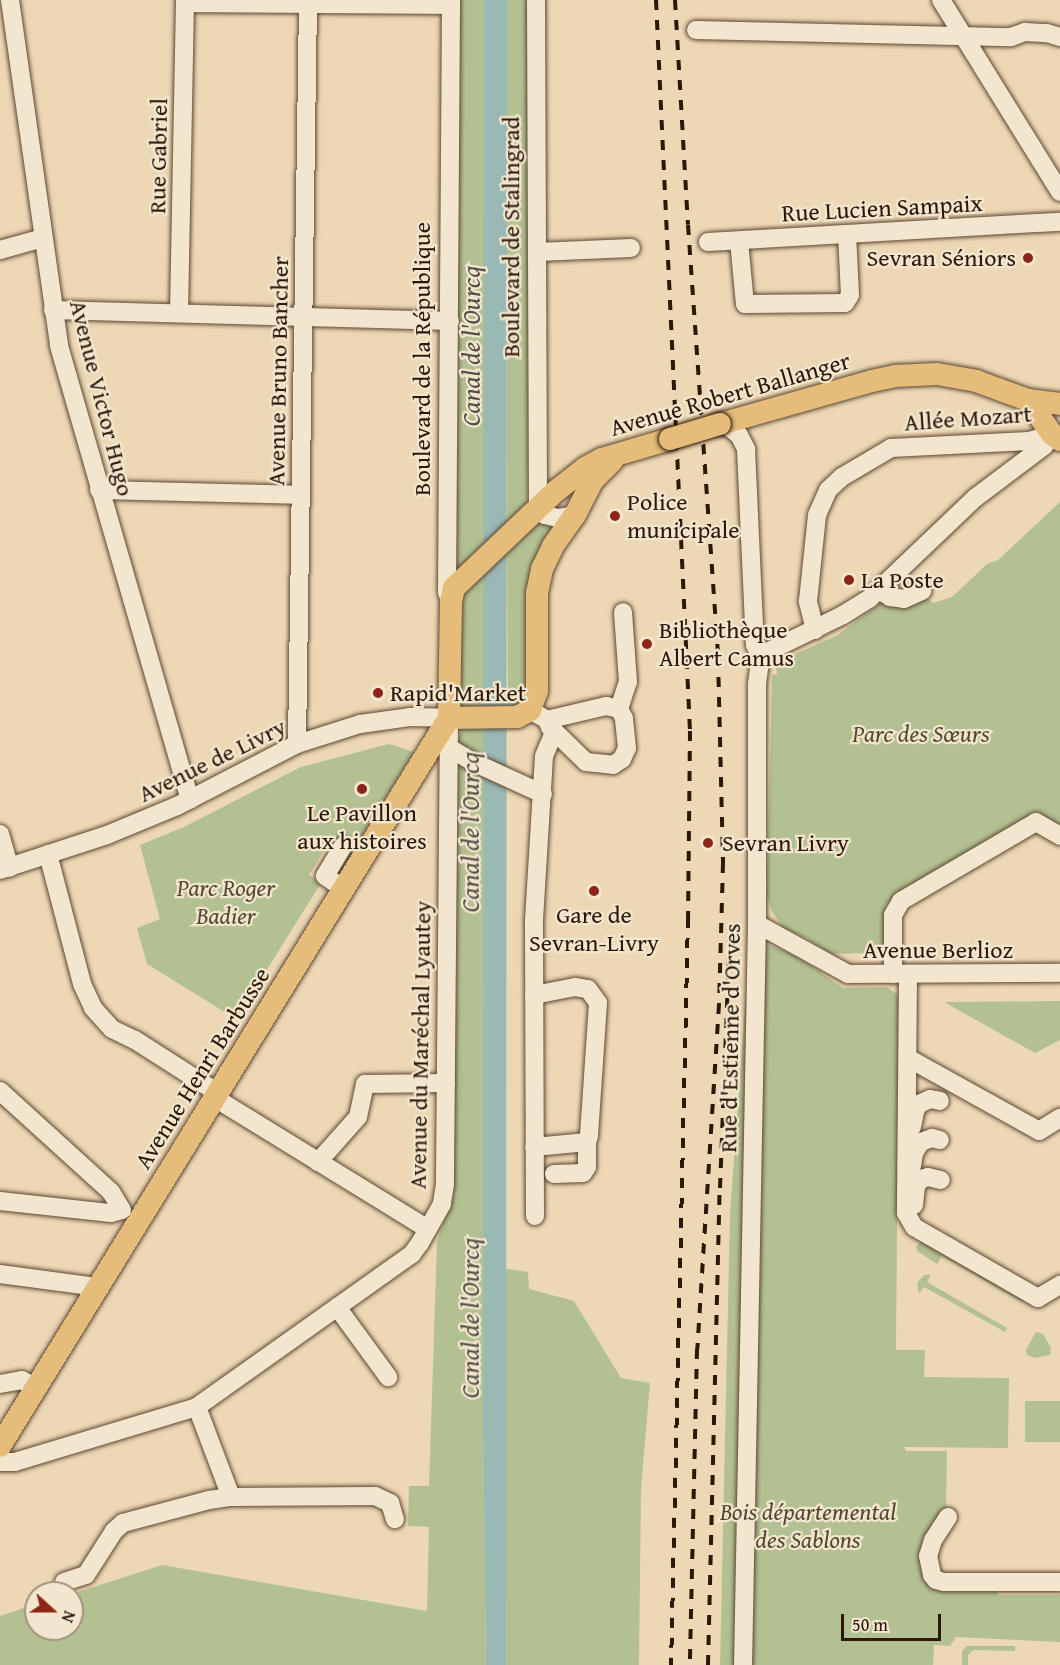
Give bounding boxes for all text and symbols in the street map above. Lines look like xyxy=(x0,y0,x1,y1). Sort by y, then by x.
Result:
street label: Rue Gabriel xyxy=(143,98,173,214)
street label: Boulevard de Stalingrad xyxy=(497,117,525,357)
street label: Rue Lucien Sampaix xyxy=(781,188,983,228)
street label: Boulevard de la République xyxy=(408,222,436,496)
place label: Sevran Séniors xyxy=(866,244,1016,272)
marker: Sevran Séniors xyxy=(1021,251,1035,265)
street label: Avenue Bruno Bancher xyxy=(262,256,294,486)
water label: Canal de l'Ourcq xyxy=(455,266,487,426)
street label: Avenue Victor Hugo xyxy=(64,297,140,499)
street label: Avenue Robert Ballanger xyxy=(606,346,854,442)
street label: Allée Mozart xyxy=(903,399,1033,437)
place label: Police municipale xyxy=(627,488,739,544)
marker: Police municipale xyxy=(608,509,622,523)
place label: La Poste xyxy=(861,566,944,594)
marker: La Poste xyxy=(842,573,856,587)
place label: Bibliothèque Albert Camus xyxy=(659,616,794,672)
marker: Bibliothèque Albert Camus xyxy=(640,637,654,651)
place label: Rapid'Market xyxy=(390,679,526,707)
marker: Rapid'Market xyxy=(371,686,385,700)
street label: Avenue de Livry xyxy=(134,712,290,808)
park label: Parc des Sœurs xyxy=(852,720,990,748)
water label: Canal de l'Ourcq xyxy=(454,752,486,912)
marker: Le Pavillon aux histoires xyxy=(355,782,369,796)
place label: Le Pavillon aux histoires xyxy=(297,799,427,855)
place label: Sevran Livry xyxy=(722,829,849,857)
marker: Sevran Livry xyxy=(699,834,717,852)
park label: Parc Roger Badier xyxy=(177,874,275,930)
marker: Gare de Sevran-Livry xyxy=(587,884,601,898)
street label: Avenue du Maréchal Lyautey xyxy=(403,900,437,1190)
place label: Gare de Sevran-Livry xyxy=(529,901,659,957)
street label: Rue d'Estienne d'Orves xyxy=(714,923,746,1153)
street label: Avenue Berlioz xyxy=(863,936,1013,964)
street label: Avenue Henri Barbusse xyxy=(128,962,276,1174)
water label: Canal de l'Ourcq xyxy=(454,1238,486,1398)
park label: Bois départemental des Sablons xyxy=(720,1498,896,1554)
north arrow xyxy=(24,1581,84,1641)
scale bar xyxy=(844,1602,944,1640)
text: N xyxy=(56,1607,82,1626)
text: 50 m xyxy=(852,1611,888,1638)

